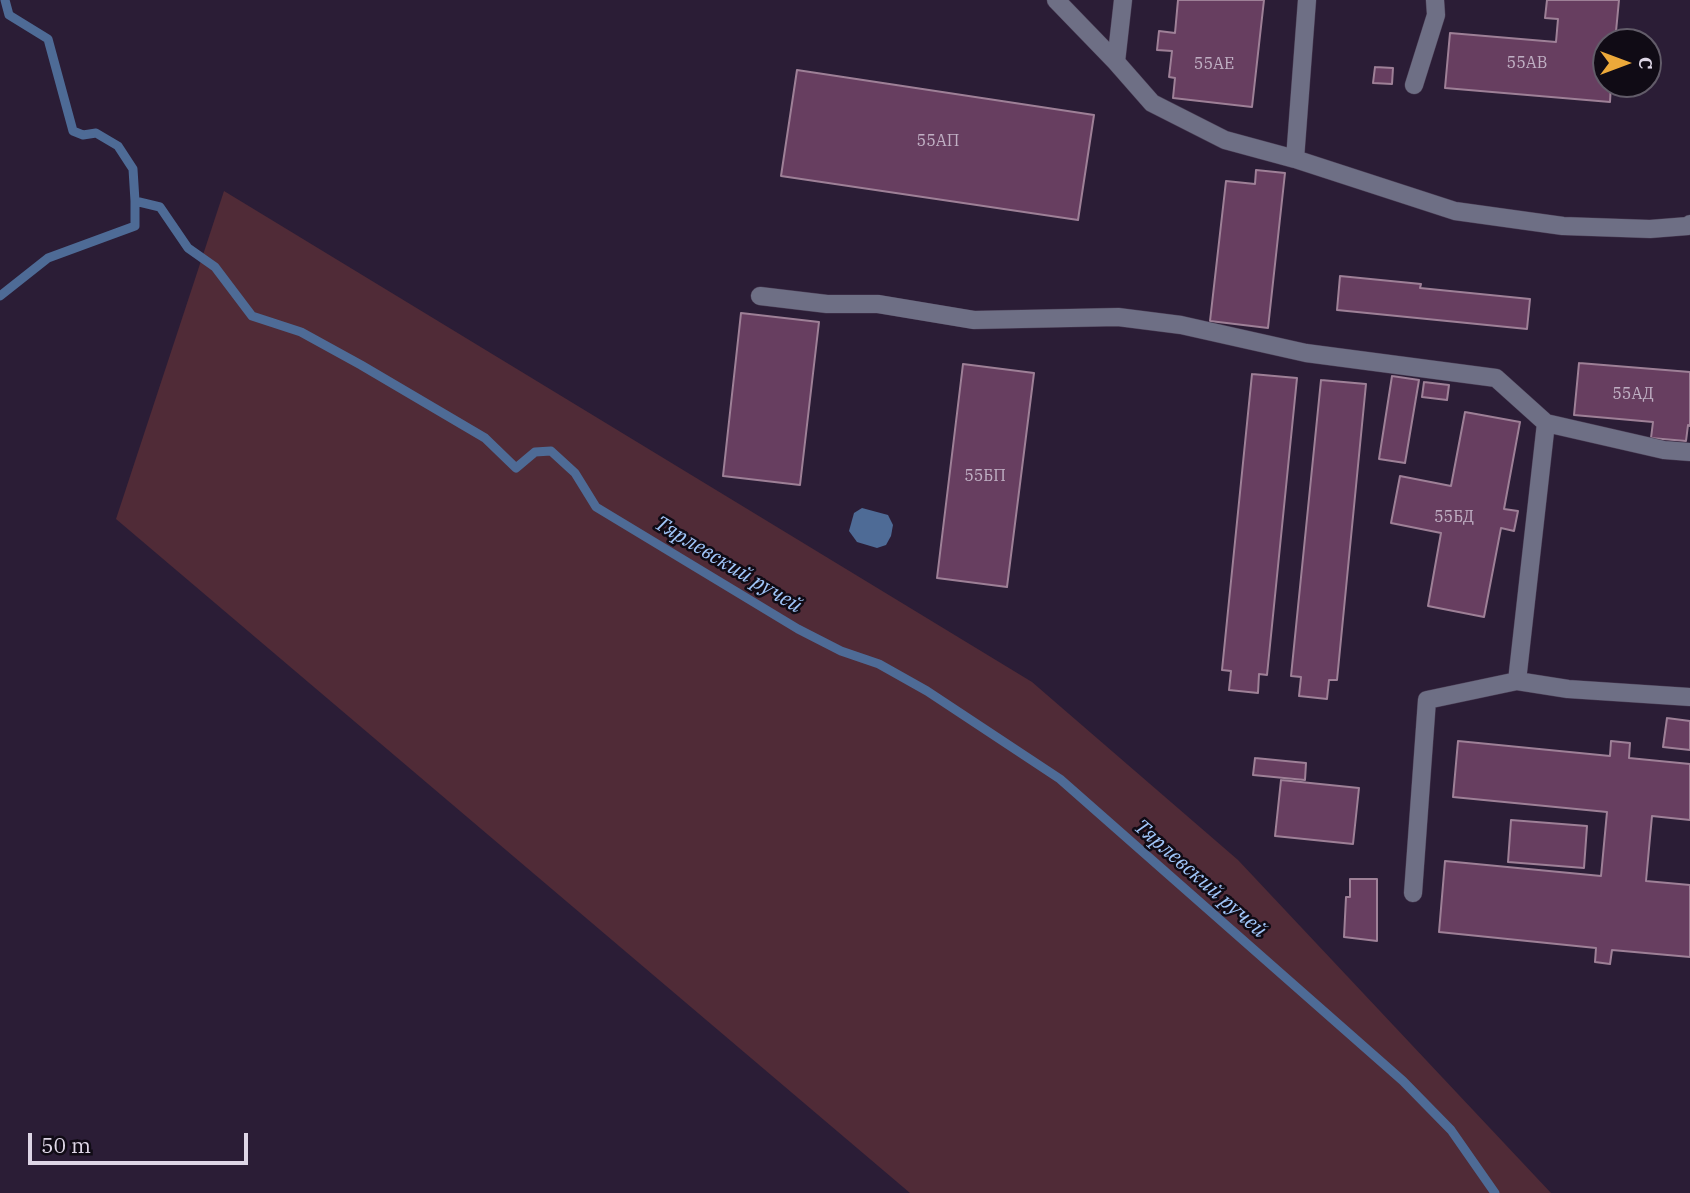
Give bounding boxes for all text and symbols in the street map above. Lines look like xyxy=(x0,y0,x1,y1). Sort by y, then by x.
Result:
north arrow xyxy=(1592,28,1662,98)
house number: 55АВ xyxy=(1507,53,1547,73)
house number: 55АЕ xyxy=(1194,54,1234,74)
text: С xyxy=(1634,57,1658,69)
house number: 55АП xyxy=(917,131,959,151)
house number: 55АД xyxy=(1612,384,1654,404)
house number: 55БП xyxy=(964,466,1006,486)
house number: 55БД xyxy=(1434,507,1474,527)
water label: Тярлевский ручей xyxy=(650,511,806,619)
water label: Тярлевский ручей xyxy=(1129,815,1271,943)
scale bar xyxy=(32,1120,252,1164)
text: 50 m xyxy=(41,1131,91,1159)

